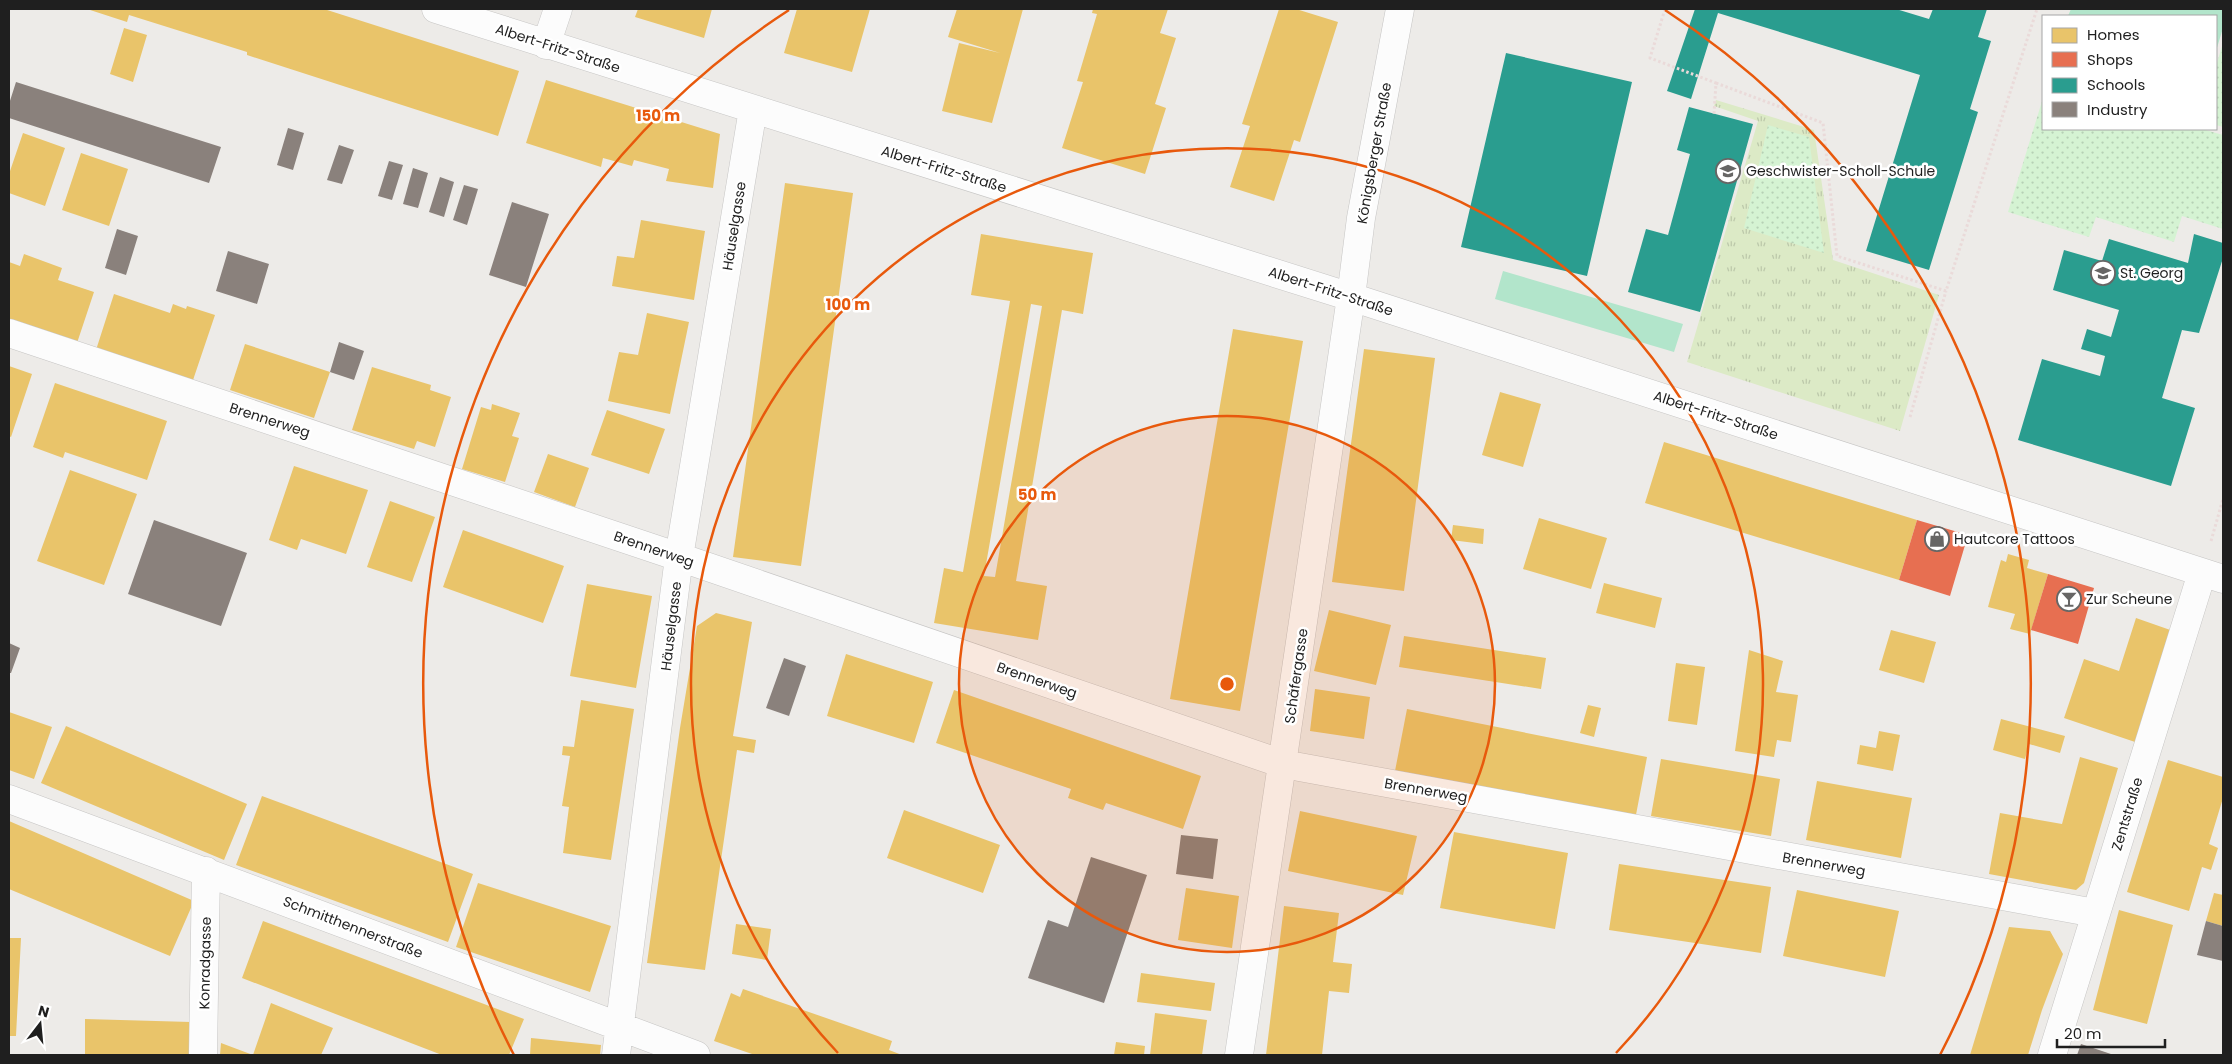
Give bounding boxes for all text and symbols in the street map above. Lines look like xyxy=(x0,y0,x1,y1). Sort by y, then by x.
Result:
legend xyxy=(2042,15,2217,130)
street label: Albert-Fritz-Straße xyxy=(493,18,623,78)
text: Homes xyxy=(2087,24,2140,45)
text: Shops xyxy=(2087,49,2133,70)
text: Schools xyxy=(2087,74,2145,95)
street label: Königsberger Straße xyxy=(1352,80,1396,225)
text: Industry xyxy=(2087,99,2148,120)
text: 150 m xyxy=(636,105,680,126)
street label: Albert-Fritz-Straße xyxy=(879,140,1009,198)
school or university icon: Geschwister-Scholl-Schule xyxy=(1715,158,1741,184)
place label: Geschwister-Scholl-Schule xyxy=(1746,161,1936,181)
street label: Häuselgasse xyxy=(717,180,751,272)
school or university icon: St. Georg xyxy=(2090,260,2116,286)
street label: Albert-Fritz-Straße xyxy=(1266,261,1396,321)
place label: St. Georg xyxy=(2120,263,2183,283)
text: 100 m xyxy=(826,294,870,315)
street label: Albert-Fritz-Straße xyxy=(1651,385,1781,445)
street label: Brennerweg xyxy=(227,398,313,442)
text: 50 m xyxy=(1018,484,1056,505)
street label: Brennerweg xyxy=(611,526,697,572)
shop icon: Hautcore Tattoos xyxy=(1924,526,1950,552)
place label: Hautcore Tattoos xyxy=(1954,529,2075,549)
street label: Häuselgasse xyxy=(656,580,686,672)
bar icon: Zur Scheune xyxy=(2056,586,2082,612)
place label: Zur Scheune xyxy=(2086,589,2173,609)
street label: Schäfergasse xyxy=(1279,627,1313,725)
street label: Brennerweg xyxy=(994,657,1080,703)
centre of rings xyxy=(1218,675,1236,693)
street label: Brennerweg xyxy=(1383,773,1469,807)
street label: Zentstraße xyxy=(2106,775,2148,853)
street label: Brennerweg xyxy=(1781,847,1867,881)
street label: Schmitthennerstraße xyxy=(280,891,426,963)
street label: Konradgasse xyxy=(194,916,216,1010)
north arrow xyxy=(15,999,65,1049)
text: N xyxy=(36,1000,51,1023)
scale bar xyxy=(2057,1016,2164,1048)
text: 20 m xyxy=(2064,1023,2102,1044)

